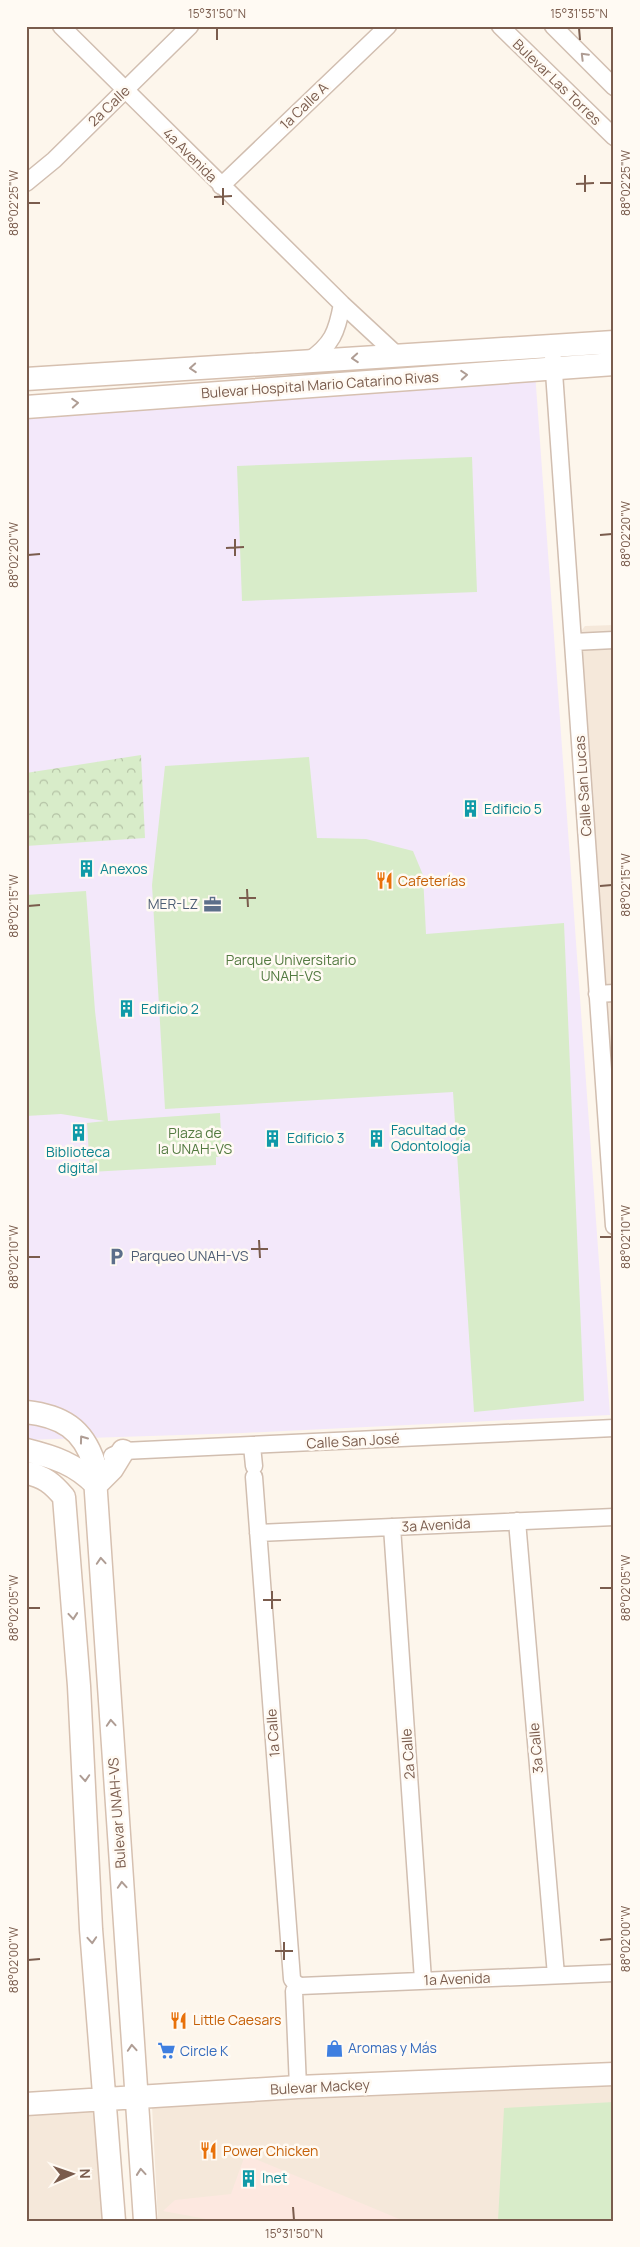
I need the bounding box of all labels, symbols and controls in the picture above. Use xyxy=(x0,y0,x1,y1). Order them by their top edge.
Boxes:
text: 15°31'50"N xyxy=(188,5,246,22)
text: 15°31'55"N xyxy=(550,5,608,22)
street label: Bulevar Las Torres xyxy=(509,34,606,129)
one-way arrow xyxy=(580,53,589,62)
street label: 1a Calle A xyxy=(275,78,332,133)
street label: 2a Calle xyxy=(84,81,134,130)
street label: 4a Avenida xyxy=(159,123,222,186)
text: 88°02'25"W xyxy=(617,149,634,216)
text: 88°02'25"W xyxy=(5,169,22,236)
one-way arrow xyxy=(351,352,359,363)
one-way arrow xyxy=(189,362,197,373)
street label: Bulevar Hospital Mario Catarino Rivas xyxy=(200,367,439,402)
one-way arrow xyxy=(460,369,468,380)
one-way arrow xyxy=(71,398,79,409)
text: 88°02'20"W xyxy=(617,500,634,567)
text: 88°02'20"W xyxy=(5,521,22,588)
street label: Calle San Lucas xyxy=(569,735,596,837)
building icon: Edificio 5 xyxy=(460,799,480,819)
place label: Edificio 5 xyxy=(484,799,542,818)
text: 88°02'15"W xyxy=(617,852,634,917)
building icon: Anexos xyxy=(76,859,96,879)
place label: Anexos xyxy=(100,859,148,878)
restaurant icon: Cafeterías xyxy=(374,871,394,891)
place label: Cafeterías xyxy=(398,871,466,890)
text: 88°02'15"W xyxy=(5,873,22,938)
place label: MER-LZ xyxy=(148,894,198,913)
office icon: MER-LZ xyxy=(202,894,222,914)
park label: Parque Universitario UNAH-VS xyxy=(226,950,356,985)
building icon: Edificio 2 xyxy=(117,999,137,1019)
place label: Edificio 2 xyxy=(141,999,199,1018)
place label: Facultad de Odontología xyxy=(391,1120,471,1155)
building icon: Biblioteca digital xyxy=(68,1122,88,1142)
park label: Plaza de la UNAH-VS xyxy=(158,1123,233,1158)
building icon: Edificio 3 xyxy=(263,1128,283,1148)
place label: Edificio 3 xyxy=(287,1128,345,1147)
building icon: Facultad de Odontología xyxy=(367,1128,387,1148)
place label: Biblioteca digital xyxy=(46,1142,110,1177)
text: 88°02'10"W xyxy=(617,1204,634,1269)
text: 88°02'10"W xyxy=(5,1224,22,1289)
parking icon: Parqueo UNAH-VS xyxy=(107,1246,127,1266)
place label: Parqueo UNAH-VS xyxy=(131,1246,249,1265)
street label: Calle San José xyxy=(306,1429,400,1452)
one-way arrow xyxy=(80,1435,89,1445)
street label: 3a Avenida xyxy=(401,1513,471,1536)
text: 88°02'05"W xyxy=(617,1554,634,1621)
one-way arrow xyxy=(95,1557,106,1565)
text: 88°02'05"W xyxy=(5,1574,22,1641)
one-way arrow xyxy=(67,1612,78,1620)
street label: 1a Calle xyxy=(261,1708,284,1758)
one-way arrow xyxy=(106,1719,117,1727)
street label: 3a Calle xyxy=(524,1722,547,1774)
street label: 2a Calle xyxy=(396,1728,419,1780)
street label: Bulevar UNAH-VS xyxy=(103,1757,130,1869)
one-way arrow xyxy=(79,1774,90,1782)
one-way arrow xyxy=(116,1881,127,1889)
text: 88°02'00"W xyxy=(617,1905,634,1972)
text: 88°02'00"W xyxy=(5,1926,22,1993)
one-way arrow xyxy=(87,1936,98,1944)
street label: 1a Avenida xyxy=(423,1968,491,1989)
restaurant icon: Little Caesars xyxy=(169,2010,189,2030)
place label: Little Caesars xyxy=(193,2010,281,2029)
shop icon: Aromas y Más xyxy=(324,2038,344,2058)
place label: Aromas y Más xyxy=(348,2038,437,2057)
supermarket icon: Circle K xyxy=(156,2041,176,2061)
place label: Circle K xyxy=(180,2041,229,2060)
one-way arrow xyxy=(127,2043,138,2051)
street label: Bulevar Mackey xyxy=(270,2074,371,2099)
restaurant icon: Power Chicken xyxy=(199,2141,219,2161)
place label: Power Chicken xyxy=(223,2141,318,2160)
north arrow xyxy=(48,2150,98,2200)
text: N xyxy=(76,2168,95,2179)
one-way arrow xyxy=(136,2168,147,2176)
building icon: Inet xyxy=(238,2168,258,2188)
place label: Inet xyxy=(262,2168,288,2187)
text: 15°31'50"N xyxy=(265,2225,323,2242)

